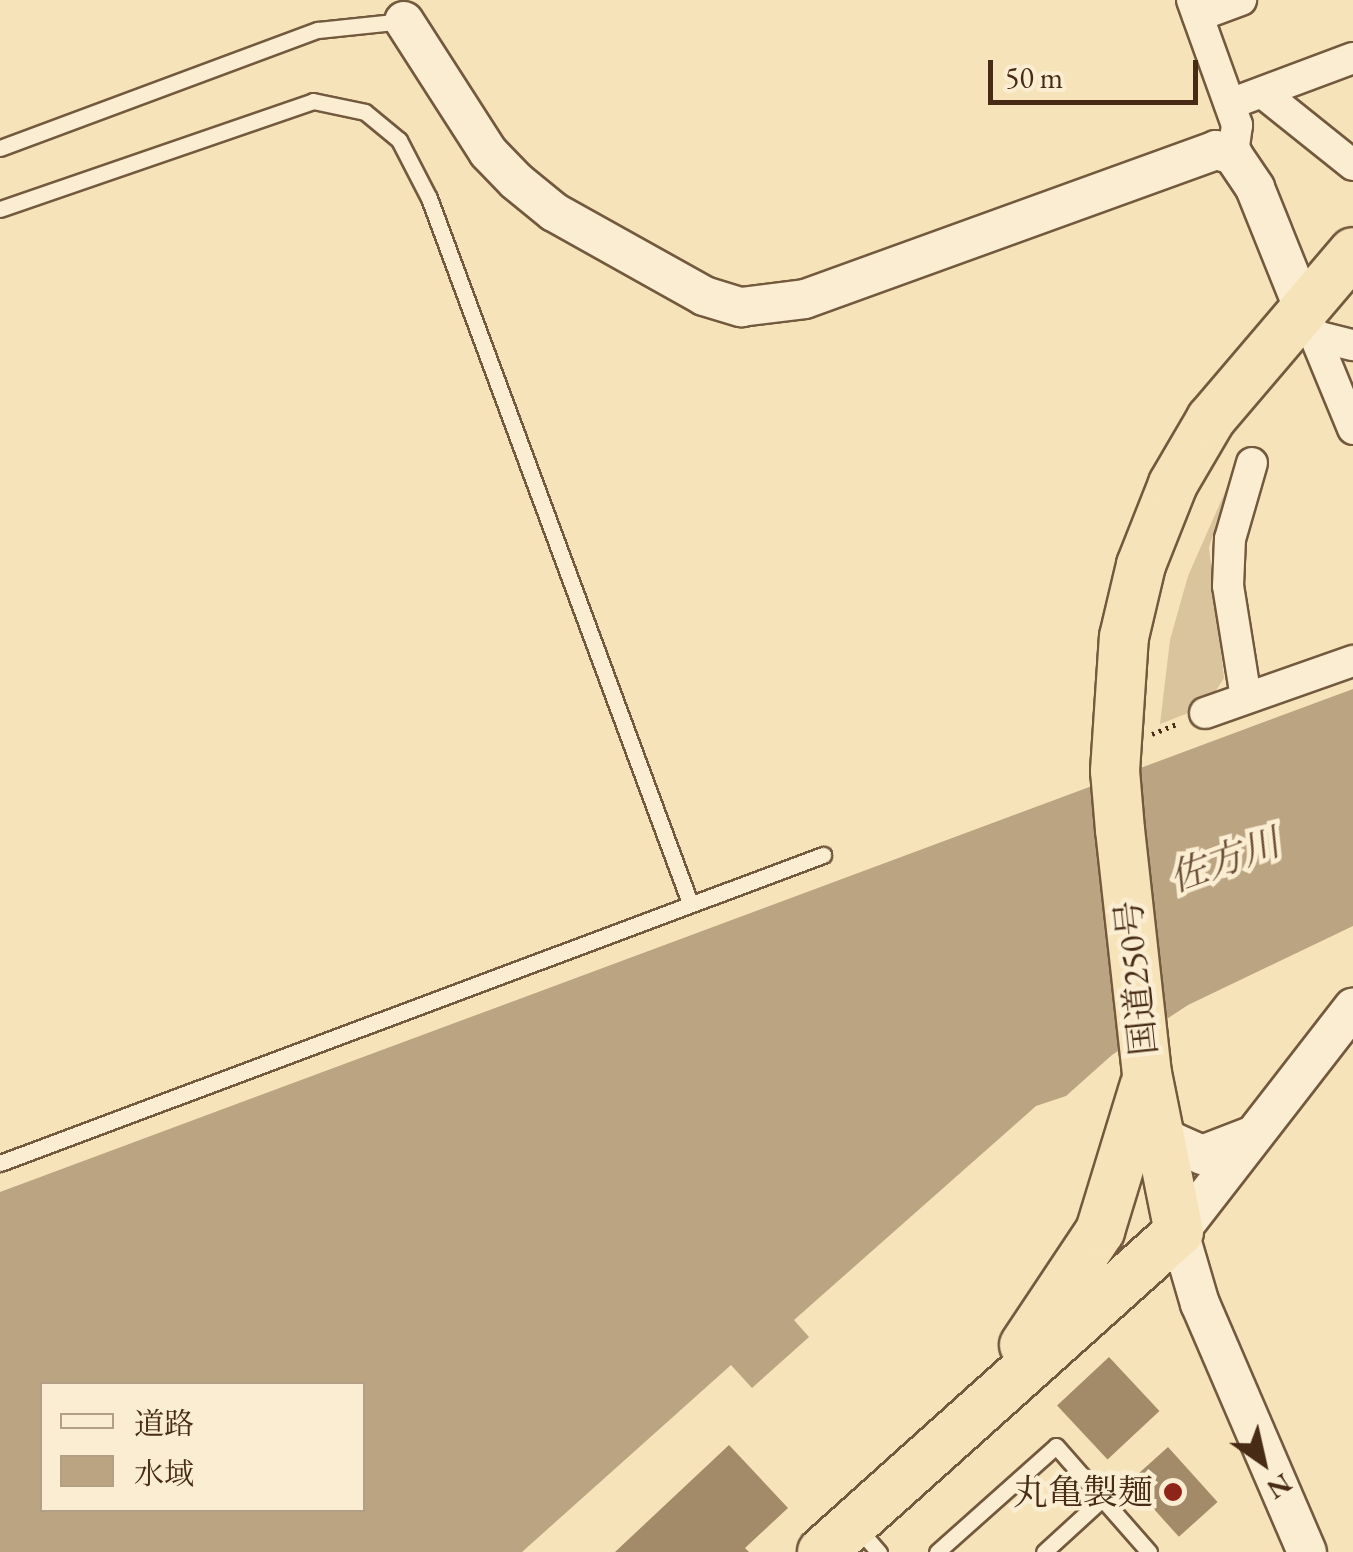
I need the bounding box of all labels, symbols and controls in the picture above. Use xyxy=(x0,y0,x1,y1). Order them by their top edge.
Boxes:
scale bar xyxy=(993,40,1203,102)
text: 50 m xyxy=(1005,58,1063,97)
water label: 佐方川 xyxy=(1163,819,1285,901)
street label: 国道250号 xyxy=(1107,899,1165,1057)
legend xyxy=(40,1382,365,1512)
text: 道路 xyxy=(134,1404,194,1443)
north arrow xyxy=(1213,1412,1313,1512)
text: 水域 xyxy=(134,1454,194,1493)
text: N xyxy=(1260,1466,1299,1508)
place label: 丸亀製麺 xyxy=(1013,1471,1153,1513)
marker: 丸亀製麺 xyxy=(1162,1481,1184,1503)

